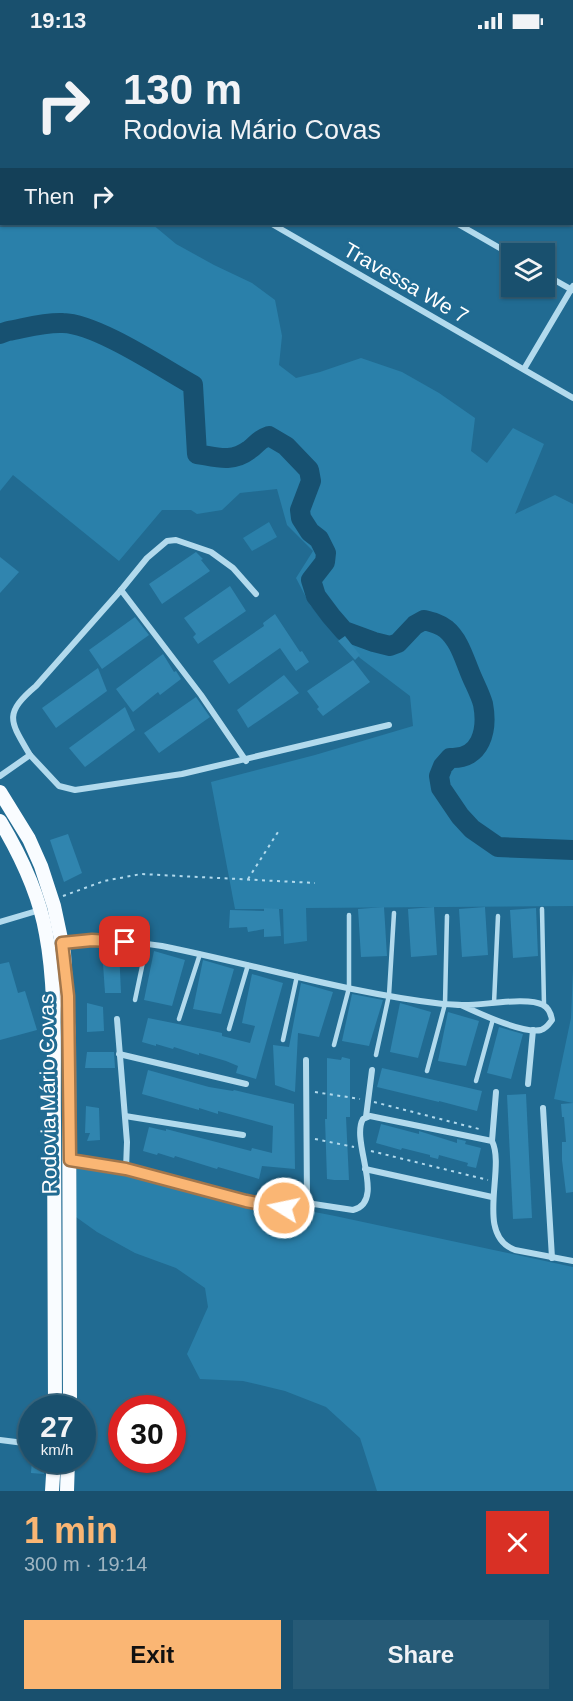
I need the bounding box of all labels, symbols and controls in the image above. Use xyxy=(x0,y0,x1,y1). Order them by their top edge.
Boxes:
text: 19:13 xyxy=(30,8,86,33)
icon: right xyxy=(24,66,102,144)
text: 130 m xyxy=(123,66,242,113)
text: Rodovia Mário Covas xyxy=(123,115,381,145)
icon: right xyxy=(86,180,119,213)
text: Then xyxy=(24,184,74,209)
street label: Travessa We 7 xyxy=(340,238,473,328)
map controls xyxy=(501,243,555,297)
button: layers xyxy=(501,243,555,297)
pin xyxy=(99,916,150,967)
icon: arrive xyxy=(108,925,141,958)
street label: Rodovia Mário Covas xyxy=(34,993,61,1195)
position arrow xyxy=(252,1176,316,1240)
speed limit sign: 30 xyxy=(108,1395,186,1473)
text: 27 xyxy=(40,1410,74,1443)
text: km/h xyxy=(41,1441,73,1458)
text: 1 min xyxy=(24,1510,118,1551)
button: close xyxy=(486,1511,549,1574)
text: 300 m · 19:14 xyxy=(24,1553,147,1575)
button: Exit xyxy=(24,1620,281,1689)
button: Share xyxy=(293,1620,549,1689)

